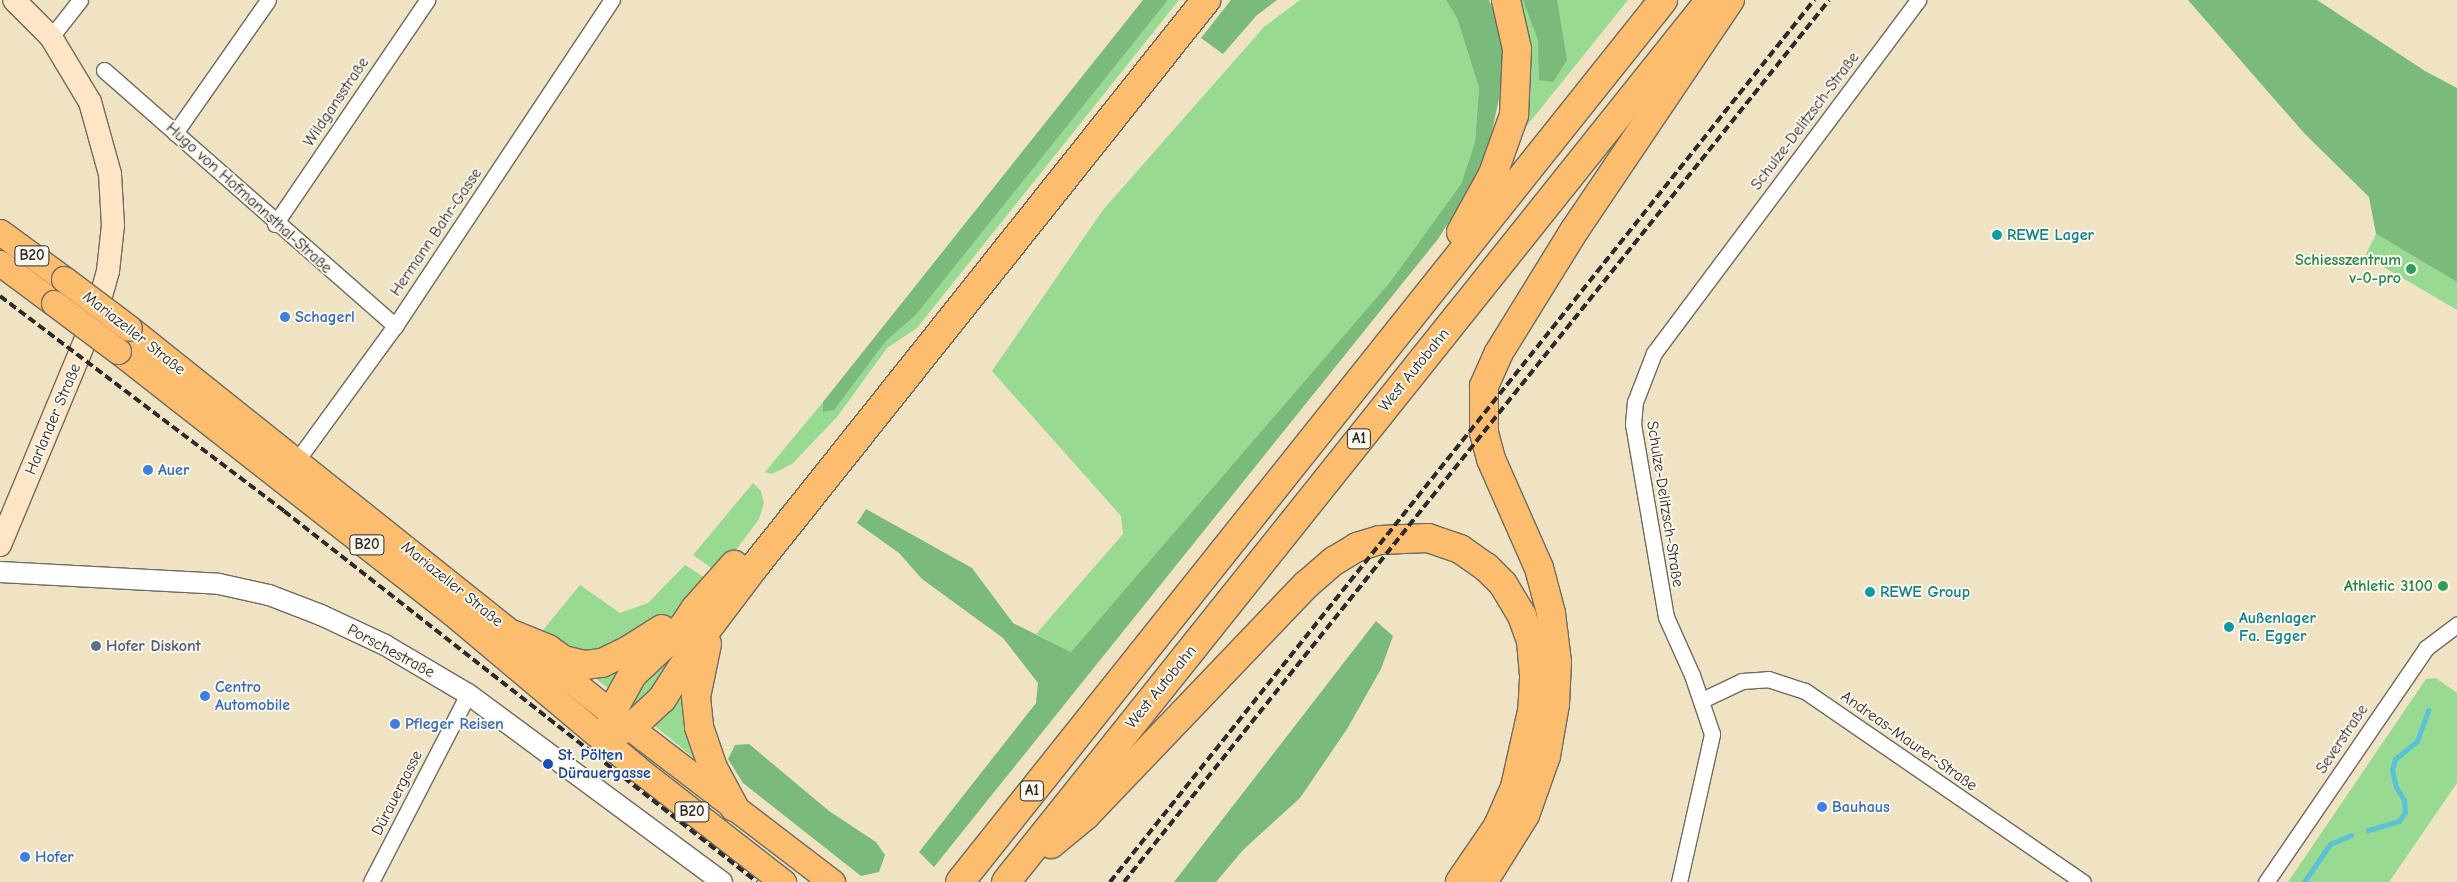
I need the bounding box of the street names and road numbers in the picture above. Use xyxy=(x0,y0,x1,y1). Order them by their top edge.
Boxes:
street label: Schulze-Delitzsch-Straße xyxy=(1747,48,1863,194)
street label: Wildgansstraße xyxy=(299,54,373,150)
street label: Hugo von Hofmannsthal-Straße xyxy=(162,118,336,278)
street label: Hermann Bahr-Gasse xyxy=(386,164,486,300)
road number: B20 xyxy=(13,244,51,268)
street label: Mariazeller Straße xyxy=(79,287,189,379)
street label: West Autobahn xyxy=(1375,324,1453,416)
street label: Harlander Straße xyxy=(21,360,85,478)
street label: Schulze-Delitzsch-Straße xyxy=(1642,420,1688,588)
road number: A1 xyxy=(1346,426,1372,452)
road number: B20 xyxy=(348,532,386,558)
street label: Mariazeller Straße xyxy=(397,537,507,631)
street label: Porschestraße xyxy=(344,620,438,682)
street label: West Autobahn xyxy=(1122,641,1200,733)
street label: Andreas-Maurer-Straße xyxy=(1837,687,1981,795)
street label: Severstraße xyxy=(2312,701,2372,777)
street label: Dürauergasse xyxy=(367,747,427,839)
road number: A1 xyxy=(1020,778,1044,804)
road number: B20 xyxy=(673,800,711,824)

